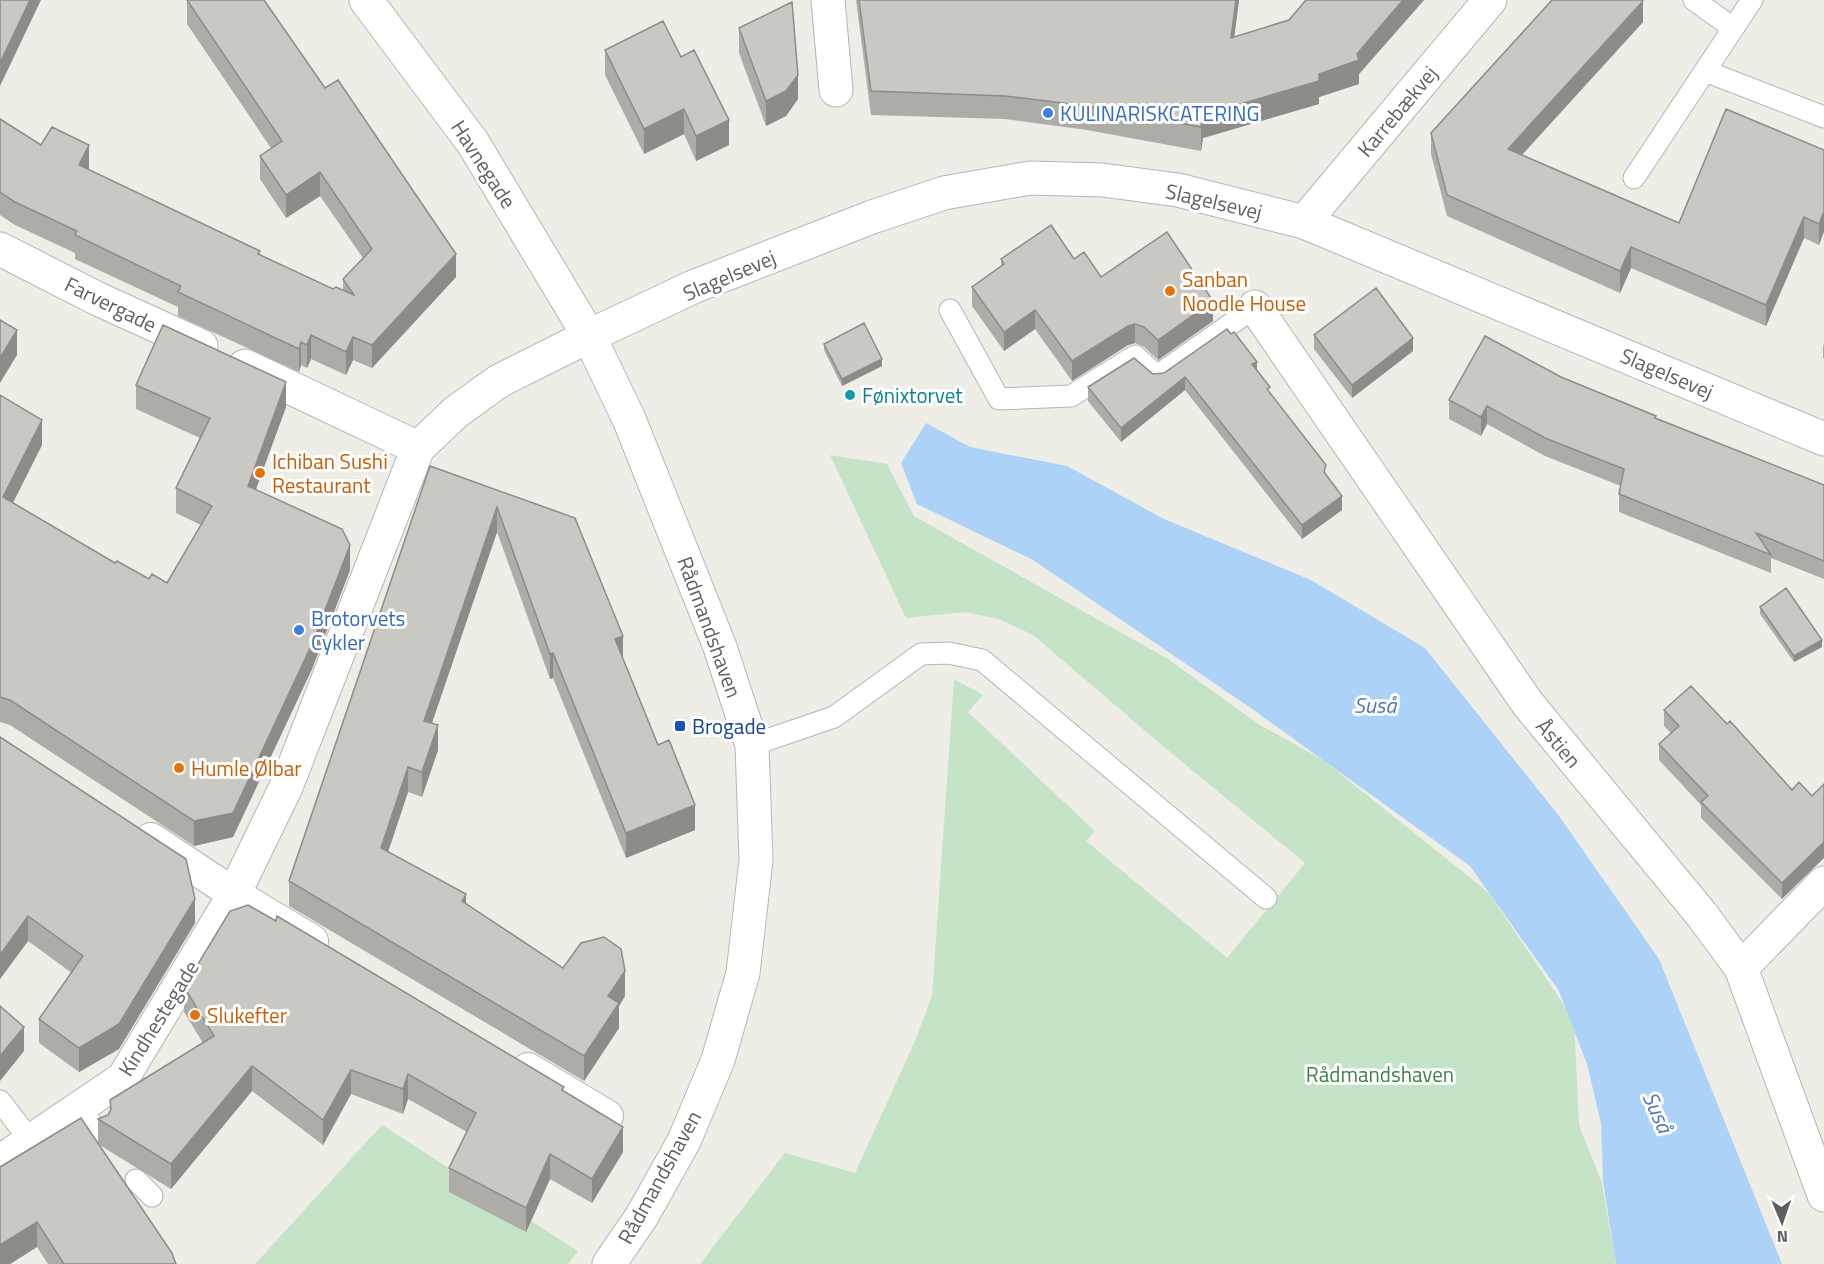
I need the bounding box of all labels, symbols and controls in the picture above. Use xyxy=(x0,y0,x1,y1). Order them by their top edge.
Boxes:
street label: Karrebækvej xyxy=(1349,58,1445,164)
place label: KULINARISKCATERING xyxy=(1060,97,1259,129)
marker: KULINARISKCATERING xyxy=(1041,106,1055,120)
street label: Havnegade xyxy=(443,114,525,214)
street label: Slagelsevej xyxy=(1162,174,1266,228)
street label: Slagelsevej xyxy=(677,241,781,309)
place label: Sanban Noodle House xyxy=(1182,263,1306,319)
street label: Farvergade xyxy=(60,268,162,340)
marker: Sanban Noodle House xyxy=(1163,284,1177,298)
street label: Slagelsevej xyxy=(1615,339,1719,407)
place label: Fønixtorvet xyxy=(862,379,963,411)
marker: Fønixtorvet xyxy=(843,388,857,402)
place label: Ichiban Sushi Restaurant xyxy=(272,445,388,501)
marker: Ichiban Sushi Restaurant xyxy=(253,466,267,480)
street label: Rådmandshaven xyxy=(670,552,750,702)
place label: Brotorvets Cykler xyxy=(311,602,405,658)
marker: Brotorvets Cykler xyxy=(292,623,306,637)
water label: Suså xyxy=(1354,688,1398,722)
place label: Brogade xyxy=(692,710,766,742)
street label: Åstien xyxy=(1529,711,1589,775)
marker: Brogade xyxy=(673,719,687,733)
place label: Humle Ølbar xyxy=(191,752,302,784)
marker: Humle Ølbar xyxy=(172,761,186,775)
street label: Kindhestegade xyxy=(110,954,206,1082)
place label: Slukefter xyxy=(207,999,287,1031)
marker: Slukefter xyxy=(188,1008,202,1022)
park label: Rådmandshaven xyxy=(1306,1058,1454,1090)
water label: Suså xyxy=(1634,1086,1683,1140)
street label: Rådmandshaven xyxy=(609,1104,709,1250)
north arrow xyxy=(1752,1192,1812,1252)
text: N xyxy=(1777,1225,1788,1249)

